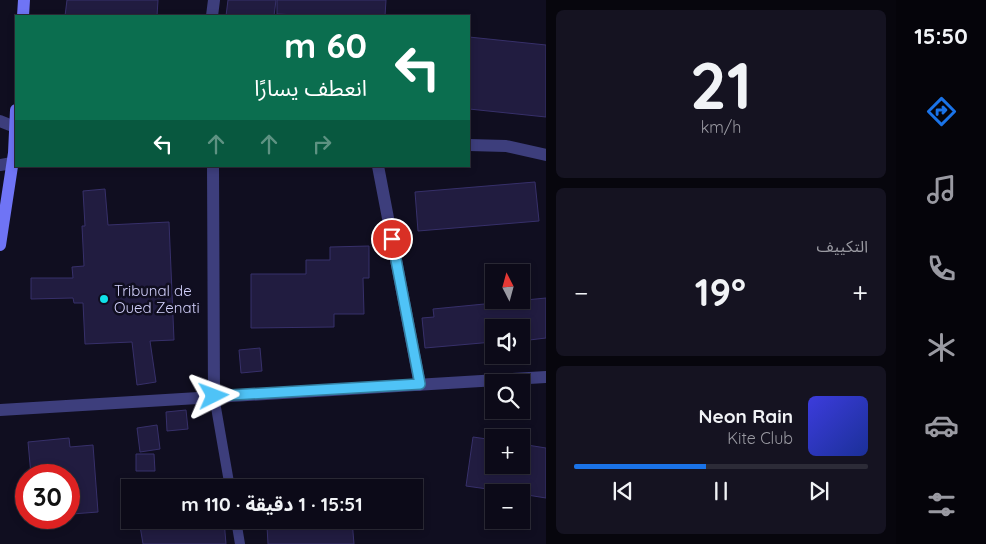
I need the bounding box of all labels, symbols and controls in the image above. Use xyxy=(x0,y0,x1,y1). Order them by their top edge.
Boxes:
text: 15:50 xyxy=(914,22,968,50)
text: 60 m xyxy=(284,23,367,67)
icon: left xyxy=(385,35,450,100)
text: 21 xyxy=(690,44,752,125)
text: انعطف يسارًا xyxy=(254,74,367,102)
icon: directions xyxy=(924,94,959,129)
text: km/h xyxy=(701,117,741,137)
icon: left xyxy=(149,130,177,158)
icon: ahead xyxy=(202,130,230,158)
icon: ahead xyxy=(255,130,283,158)
icon: right xyxy=(308,130,336,158)
icon: music xyxy=(924,172,959,207)
pin xyxy=(371,218,413,260)
icon: arrive xyxy=(378,225,406,253)
text: التكييف xyxy=(816,236,868,256)
icon: phone xyxy=(924,251,959,286)
north arrow xyxy=(485,264,530,309)
map controls xyxy=(485,264,530,529)
text: 19° xyxy=(695,268,746,316)
text: − xyxy=(574,275,589,310)
text: + xyxy=(852,275,868,310)
place label: Tribunal de Oued Zenati xyxy=(114,281,200,317)
marker: Tribunal de Oued Zenati xyxy=(98,293,110,305)
button: sound xyxy=(485,319,530,364)
icon: climate xyxy=(924,330,959,365)
position arrow xyxy=(187,369,239,421)
button: search xyxy=(485,374,530,419)
text: Neon Rain xyxy=(698,404,793,428)
icon: car xyxy=(924,408,959,443)
text: Kite Club xyxy=(727,428,793,448)
button: + xyxy=(485,429,530,474)
speed limit sign: 30 xyxy=(15,464,80,529)
icon: previous xyxy=(609,477,637,505)
icon: pause xyxy=(707,477,735,505)
icon: next xyxy=(805,477,833,505)
button: − xyxy=(485,484,530,529)
icon: filters xyxy=(924,487,959,522)
text: 15:51 · 1 دقيقة · 110 m xyxy=(181,492,363,516)

